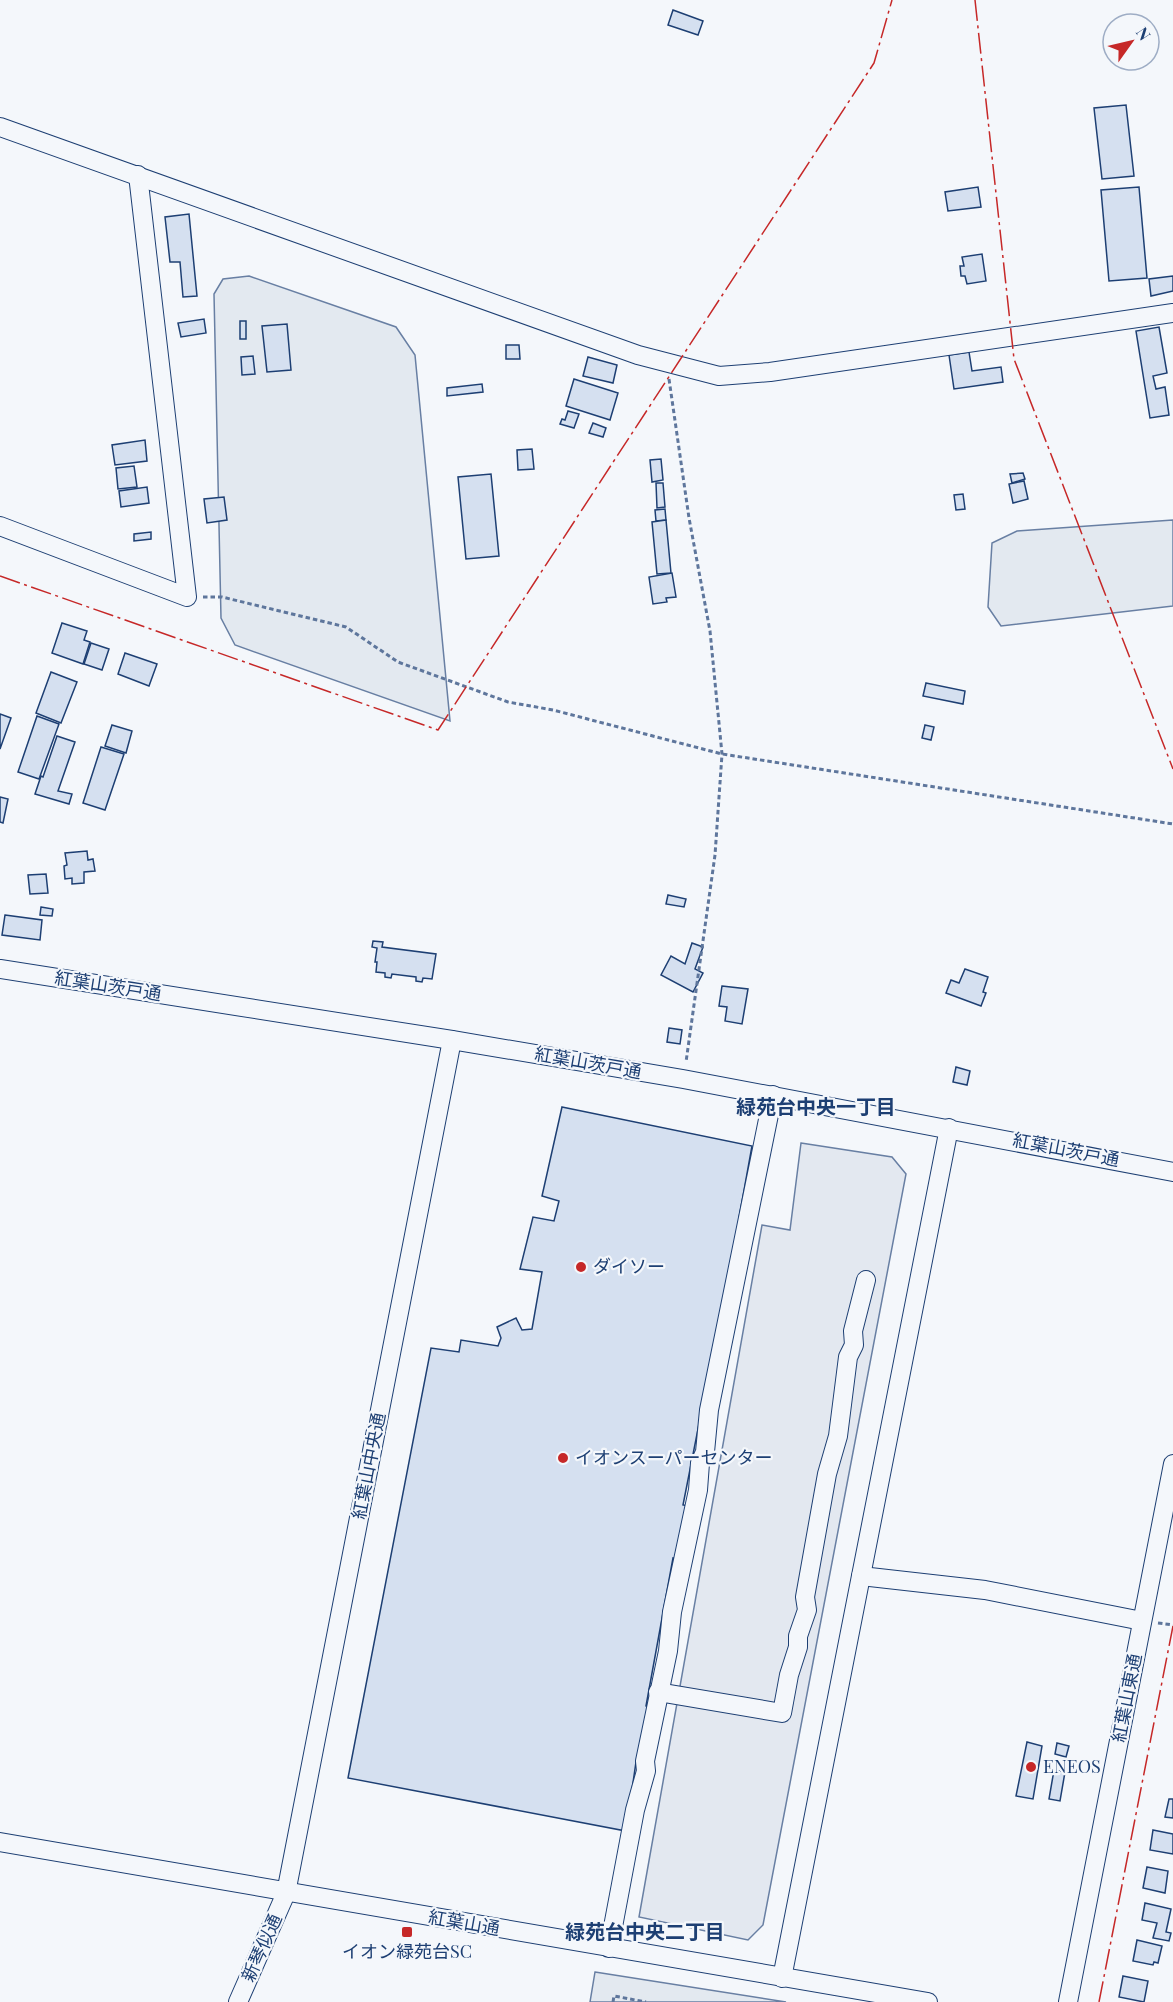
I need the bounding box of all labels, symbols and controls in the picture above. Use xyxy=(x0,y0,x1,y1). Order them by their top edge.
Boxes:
north arrow xyxy=(1101,12,1161,72)
text: N xyxy=(1132,23,1156,44)
street label: 紅葉山茨戸通 xyxy=(53,965,163,1005)
street label: 紅葉山茨戸通 xyxy=(533,1041,643,1083)
district label: 緑苑台中央一丁目 xyxy=(736,1092,896,1119)
street label: 紅葉山茨戸通 xyxy=(1011,1127,1121,1171)
place label: ダイソー xyxy=(593,1254,665,1278)
marker: ダイソー xyxy=(574,1260,588,1274)
street label: 紅葉山中央通 xyxy=(346,1411,390,1521)
place label: イオンスーパーセンター xyxy=(575,1445,772,1469)
marker: イオンスーパーセンター xyxy=(556,1451,570,1465)
street label: 紅葉山東通 xyxy=(1106,1651,1146,1744)
place label: ENEOS xyxy=(1043,1754,1101,1778)
marker: ENEOS xyxy=(1024,1760,1038,1774)
street label: 紅葉山通 xyxy=(427,1904,502,1940)
street label: 新琴似通 xyxy=(235,1910,287,1985)
district label: 緑苑台中央二丁目 xyxy=(565,1917,725,1944)
marker: イオン緑苑台SC xyxy=(400,1925,414,1939)
place label: イオン緑苑台SC xyxy=(342,1939,472,1963)

